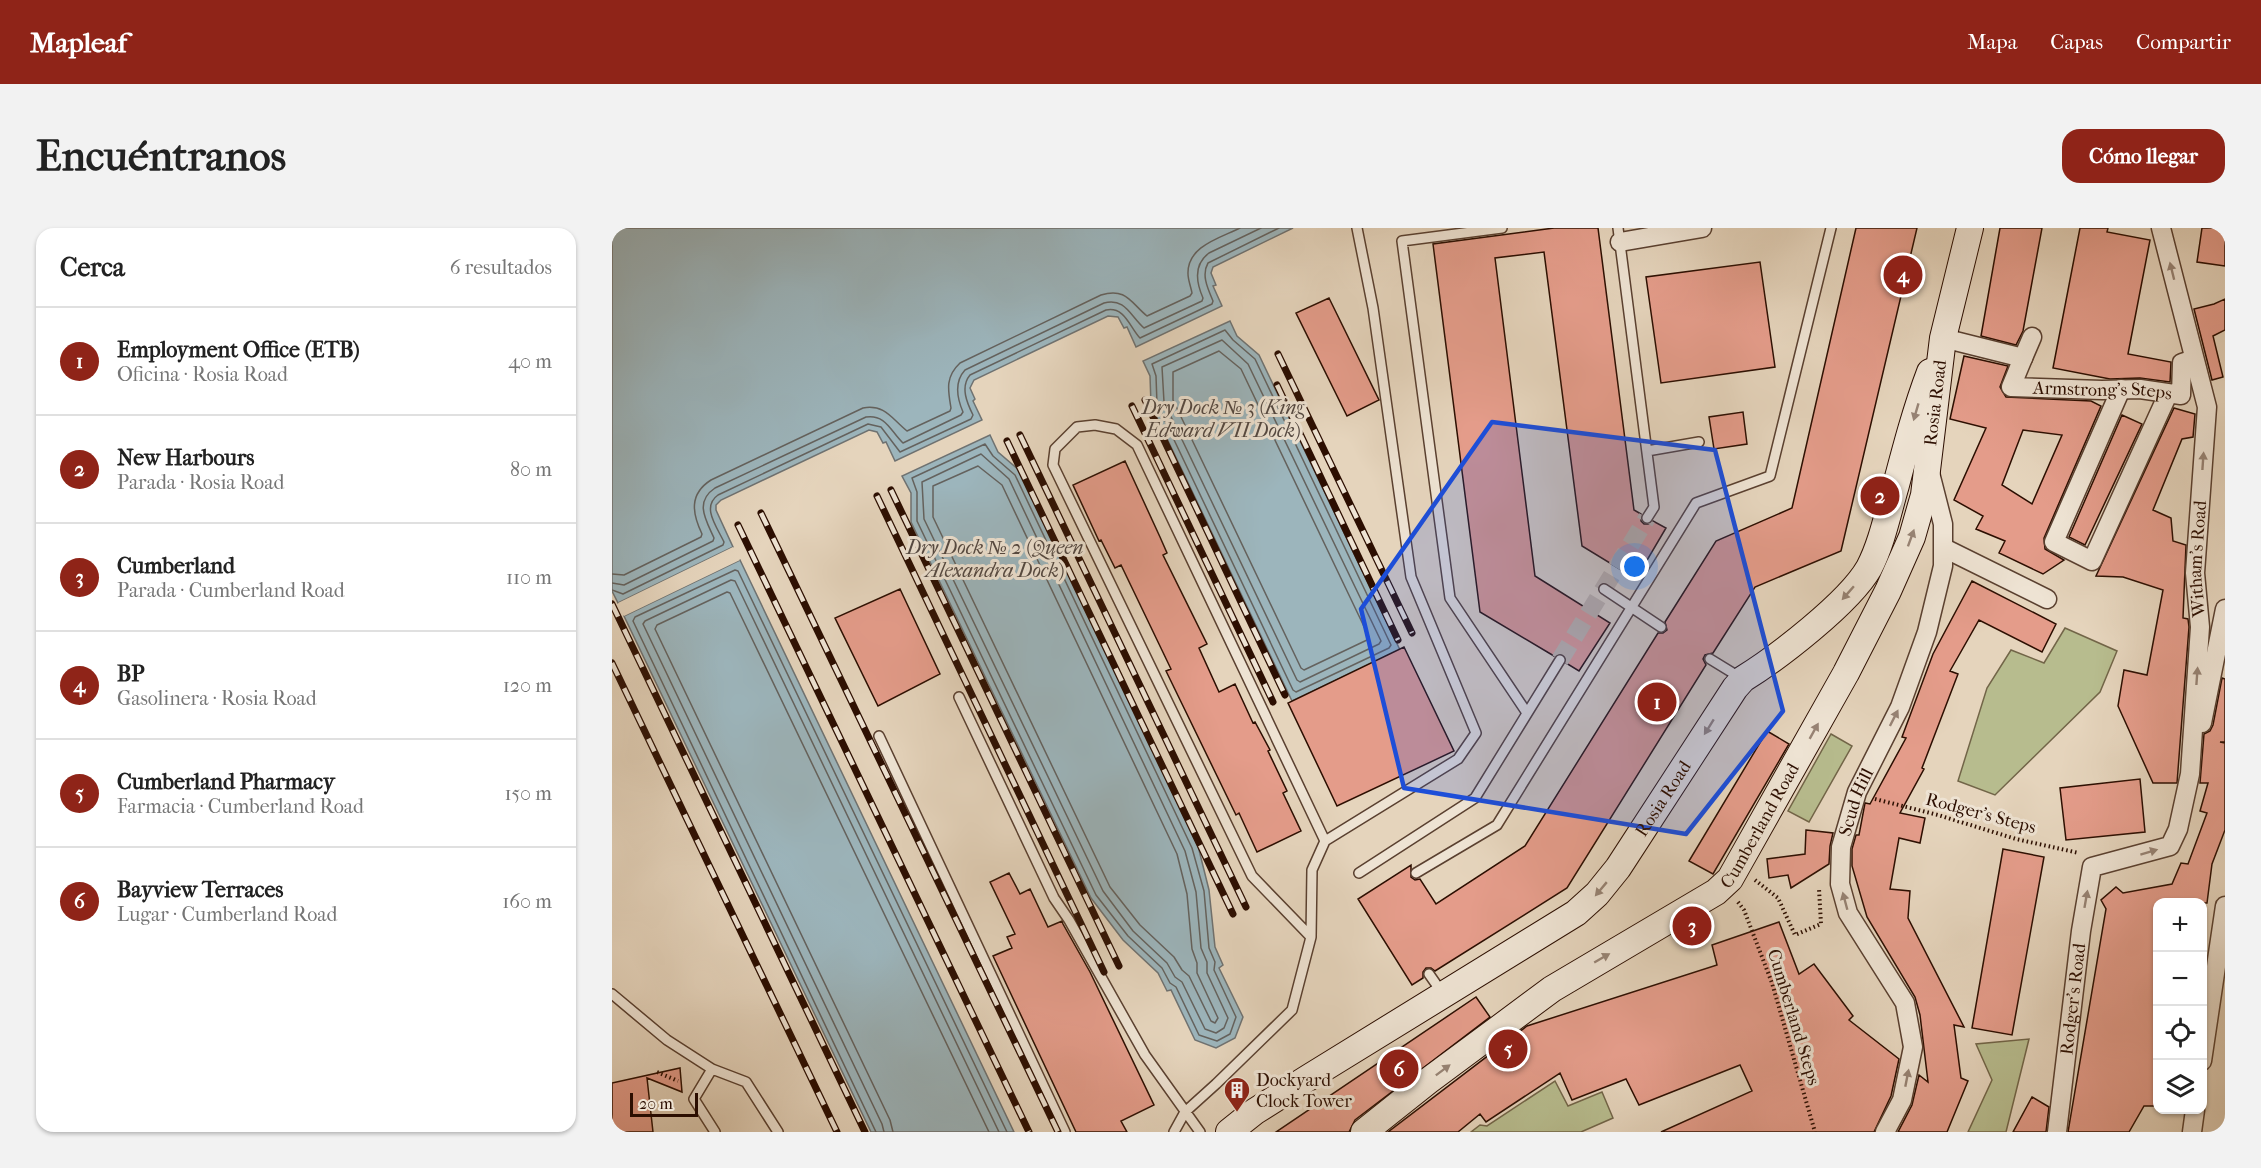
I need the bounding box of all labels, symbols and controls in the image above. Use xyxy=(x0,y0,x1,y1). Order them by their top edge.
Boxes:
text: Mapleaf xyxy=(30,26,127,59)
text: Mapa xyxy=(1967,30,2017,54)
text: Capas xyxy=(2050,30,2103,54)
text: Compartir xyxy=(2136,30,2231,54)
button: Cómo llegar xyxy=(2062,129,2225,183)
text: Encuéntranos xyxy=(36,132,286,181)
text: Cerca xyxy=(60,252,125,283)
pin: 4 xyxy=(1884,252,1922,298)
text: 6 resultados xyxy=(450,256,552,279)
one-way arrow xyxy=(2166,261,2176,280)
text: Employment Office (ETB) xyxy=(117,337,360,363)
text: 1 xyxy=(76,350,83,373)
text: 40 m xyxy=(508,350,552,373)
street label: Rosia Road xyxy=(1920,359,1951,447)
text: Oficina · Rosia Road xyxy=(117,363,288,386)
street label: Armstrong's Steps xyxy=(2032,378,2174,405)
water label: Dry Dock № 3 (King Edward VII Dock) xyxy=(1140,396,1305,442)
one-way arrow xyxy=(1911,403,1920,421)
text: New Harbours xyxy=(117,445,254,471)
one-way arrow xyxy=(2198,452,2208,471)
text: 2 xyxy=(74,458,85,481)
text: 80 m xyxy=(510,458,552,481)
text: Parada · Rosia Road xyxy=(117,471,284,494)
pin: 2 xyxy=(1860,474,1900,518)
street label: Witham's Road xyxy=(2185,500,2211,619)
one-way arrow xyxy=(1907,529,1916,547)
water label: Dry Dock № 2 (Queen Alexandra Dock) xyxy=(904,536,1084,582)
your location xyxy=(1620,552,1649,581)
text: Cumberland xyxy=(117,553,235,579)
text: 3 xyxy=(75,566,84,589)
text: 110 m xyxy=(506,566,552,589)
text: Parada · Cumberland Road xyxy=(117,579,345,602)
one-way arrow xyxy=(1842,585,1855,600)
text: BP xyxy=(117,661,144,687)
one-way arrow xyxy=(2192,667,2201,686)
text: 4 xyxy=(74,674,85,697)
text: 120 m xyxy=(503,674,552,697)
pin: 1 xyxy=(1638,680,1676,724)
text: Gasolinera · Rosia Road xyxy=(117,687,317,710)
one-way arrow xyxy=(1890,710,1899,727)
one-way arrow xyxy=(1704,719,1715,735)
one-way arrow xyxy=(1809,722,1819,739)
street label: Rosia Road xyxy=(1631,757,1696,841)
street label: Cumberland Road xyxy=(1716,759,1804,893)
street label: Scud Hill xyxy=(1835,765,1878,839)
text: Cumberland Pharmacy xyxy=(117,769,335,795)
text: 5 xyxy=(75,782,84,805)
text: 150 m xyxy=(504,782,552,805)
street label: Rodger's Steps xyxy=(1923,789,2039,838)
text: Farmacia · Cumberland Road xyxy=(117,795,364,818)
one-way arrow xyxy=(2140,847,2158,856)
text: Bayview Terraces xyxy=(117,877,284,903)
one-way arrow xyxy=(1595,881,1608,896)
one-way arrow xyxy=(2082,889,2091,908)
text: 6 xyxy=(74,890,85,913)
text: 160 m xyxy=(502,890,552,913)
one-way arrow xyxy=(1840,892,1849,910)
map controls xyxy=(2153,898,2207,1114)
button: + xyxy=(2153,898,2207,952)
text: Lugar · Cumberland Road xyxy=(117,903,337,926)
pin: 3 xyxy=(1672,904,1712,948)
street label: Rodger's Road xyxy=(2056,942,2090,1056)
street label: Cumberland Steps xyxy=(1763,946,1824,1088)
button: − xyxy=(2153,952,2207,1006)
one-way arrow xyxy=(1594,953,1611,963)
button: locate xyxy=(2153,1006,2207,1060)
pin: 5 xyxy=(1488,1026,1528,1072)
pin: 6 xyxy=(1380,1046,1418,1092)
button: layers xyxy=(2153,1060,2207,1114)
one-way arrow xyxy=(1435,1064,1450,1076)
one-way arrow xyxy=(1903,1069,1912,1088)
place label: Dockyard Clock Tower xyxy=(1256,1070,1352,1112)
building icon: Dockyard Clock Tower xyxy=(1222,1075,1252,1113)
scale bar xyxy=(630,1090,698,1118)
text: 20 m xyxy=(639,1094,673,1113)

